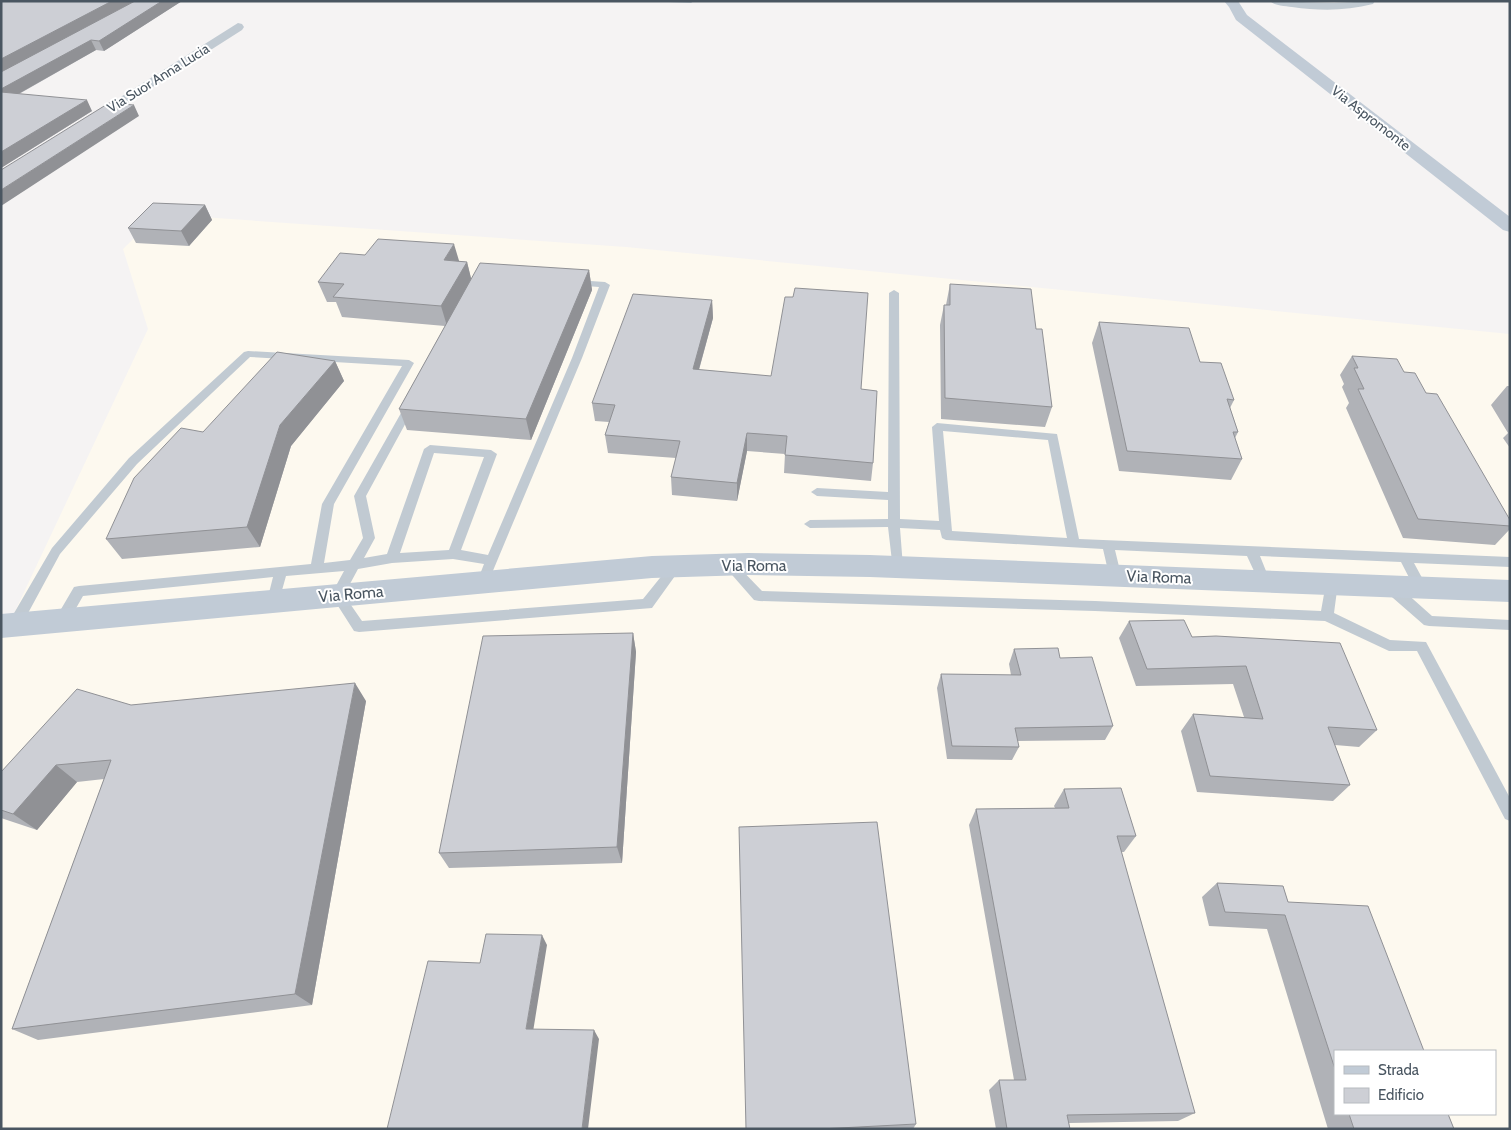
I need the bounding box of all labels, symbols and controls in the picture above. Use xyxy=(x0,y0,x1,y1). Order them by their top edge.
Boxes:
street label: Via Suor Anna Lucia xyxy=(104,39,213,117)
street label: Via Aspromonte xyxy=(1328,81,1414,155)
street label: Via Roma xyxy=(722,556,787,575)
street label: Via Roma xyxy=(1126,566,1192,588)
street label: Via Roma xyxy=(318,582,385,606)
legend xyxy=(1334,1050,1496,1115)
text: Strada xyxy=(1378,1061,1420,1079)
text: Edificio xyxy=(1378,1086,1424,1104)

